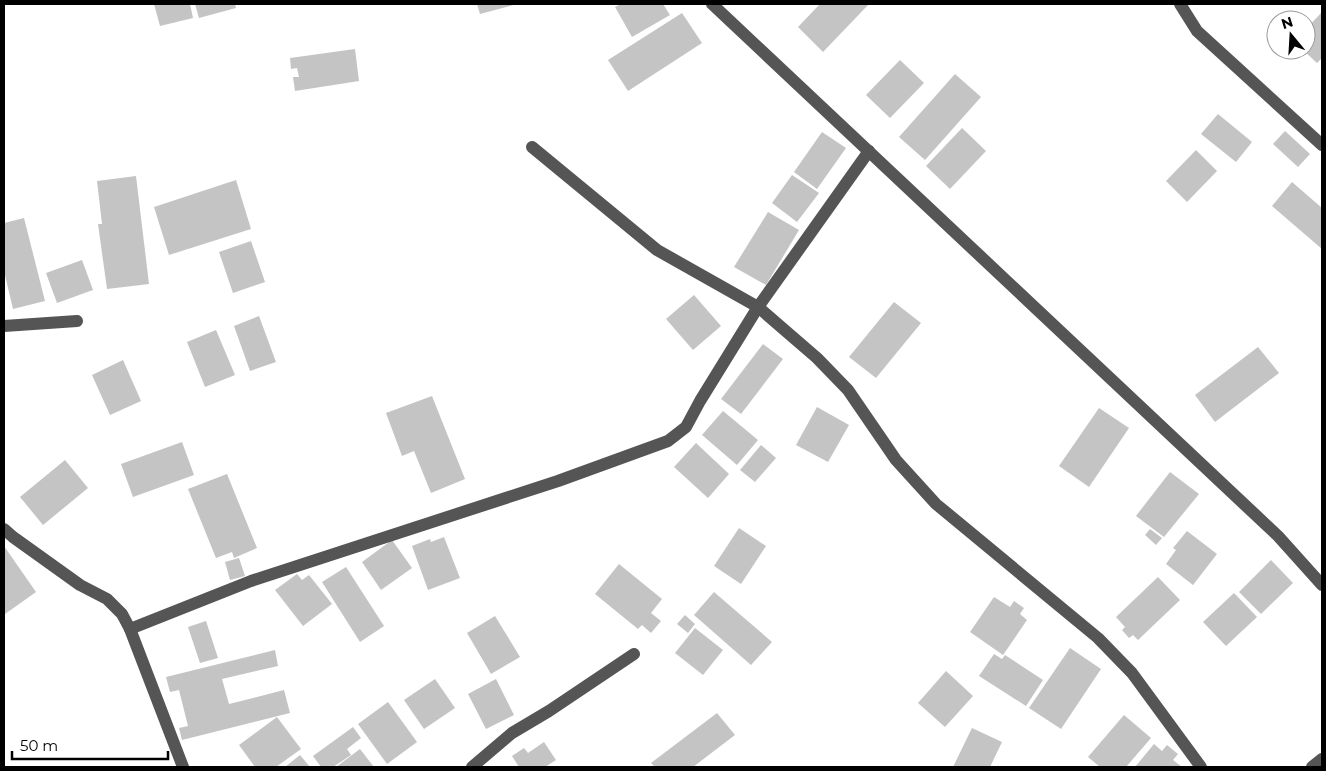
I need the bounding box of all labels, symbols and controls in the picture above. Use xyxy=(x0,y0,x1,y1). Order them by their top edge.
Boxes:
north arrow xyxy=(1266,10,1316,60)
text: N xyxy=(1279,12,1295,33)
scale bar xyxy=(12,728,169,760)
text: 50 m xyxy=(20,736,58,755)

